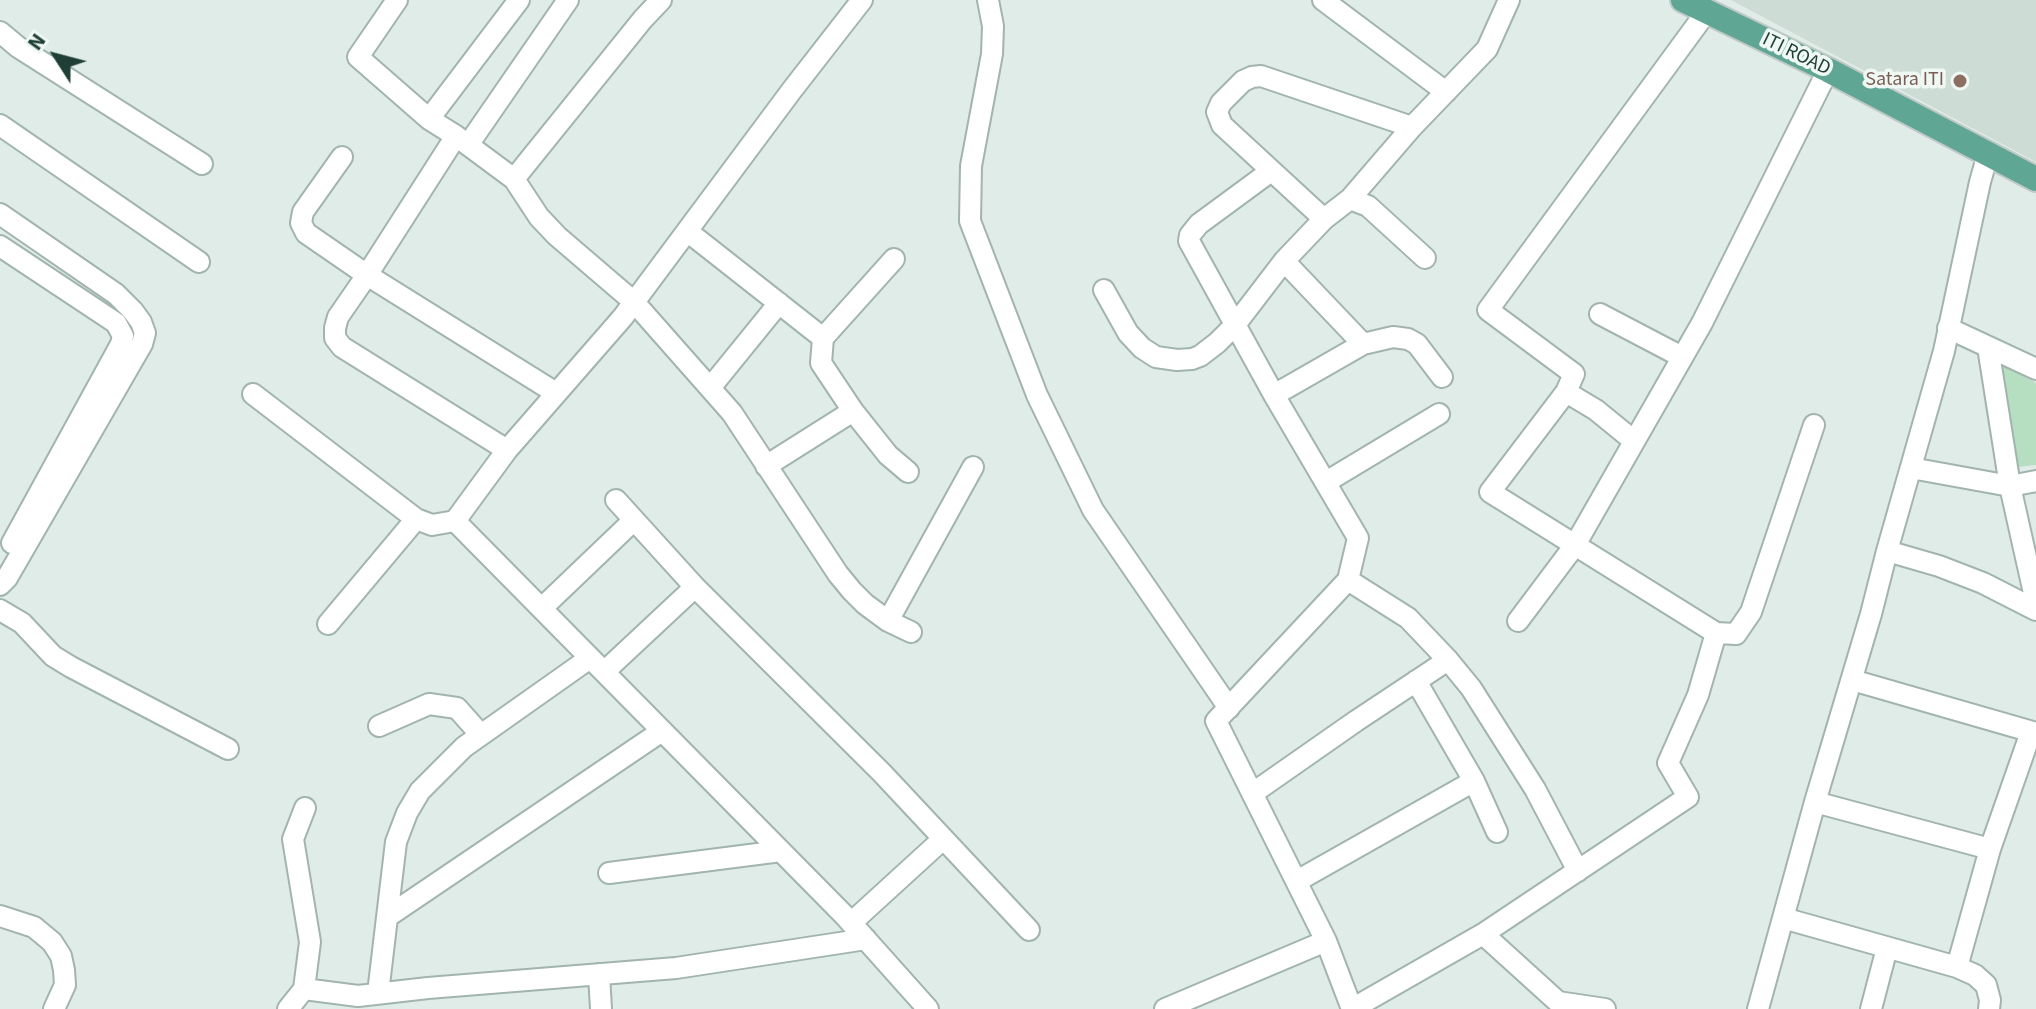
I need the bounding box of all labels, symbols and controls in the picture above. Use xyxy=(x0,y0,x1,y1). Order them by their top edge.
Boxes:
north arrow xyxy=(16,16,96,96)
text: N xyxy=(19,27,54,57)
street label: ITI ROAD xyxy=(1758,28,1834,82)
place label: Satara ITI xyxy=(1865,69,1944,93)
marker: Satara ITI xyxy=(1951,72,1969,90)

